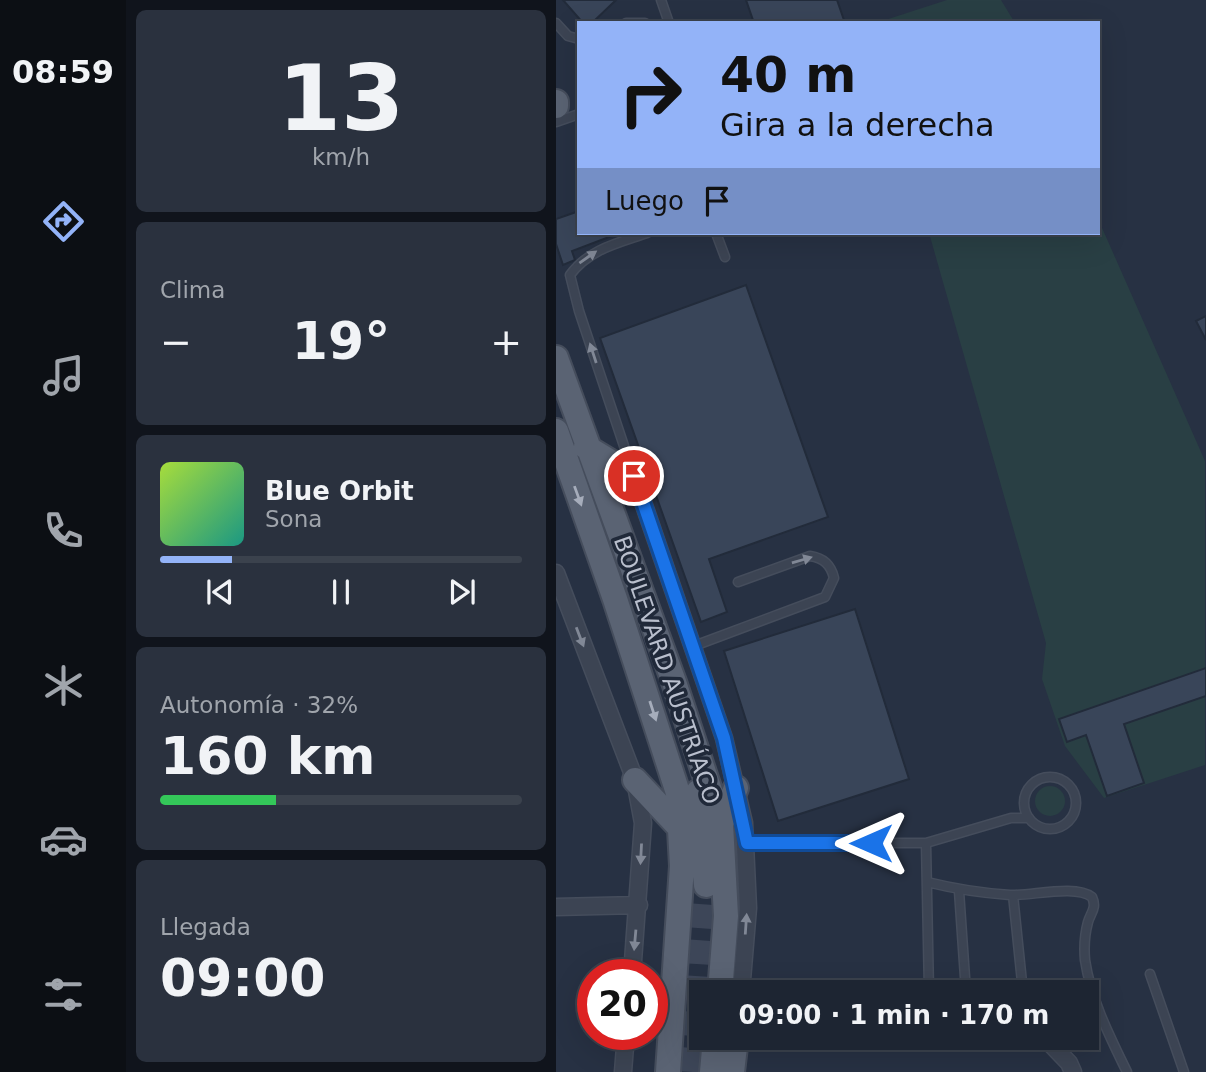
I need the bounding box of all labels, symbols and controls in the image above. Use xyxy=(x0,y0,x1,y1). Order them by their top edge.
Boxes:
text: 13 xyxy=(278,46,404,151)
text: 40 m xyxy=(720,47,856,104)
icon: right xyxy=(605,49,696,140)
text: 08:59 xyxy=(12,53,114,91)
text: Gira a la derecha xyxy=(720,106,995,144)
text: km/h xyxy=(312,144,370,170)
icon: arrive xyxy=(698,182,736,220)
text: Luego xyxy=(605,186,684,216)
icon: directions xyxy=(39,197,88,246)
one-way arrow xyxy=(579,250,597,264)
text: Clima xyxy=(160,277,225,303)
text: 19° xyxy=(292,311,390,371)
text: − xyxy=(160,320,192,364)
text: + xyxy=(490,320,522,364)
one-way arrow xyxy=(587,342,598,363)
icon: music xyxy=(39,351,88,400)
pin xyxy=(604,446,664,506)
icon: arrive xyxy=(615,457,653,495)
text: Blue Orbit xyxy=(265,476,414,506)
one-way arrow xyxy=(573,485,584,506)
icon: phone xyxy=(39,506,88,555)
text: Sona xyxy=(265,506,322,532)
street label: BOULEVARD AUSTRÍACO xyxy=(609,532,726,808)
one-way arrow xyxy=(792,554,813,564)
icon: previous xyxy=(201,573,239,611)
icon: pause xyxy=(322,573,360,611)
icon: next xyxy=(443,573,481,611)
one-way arrow xyxy=(575,627,586,648)
icon: climate xyxy=(39,661,88,710)
text: Autonomía · 32% xyxy=(160,692,358,718)
one-way arrow xyxy=(648,700,658,721)
text: 160 km xyxy=(160,726,375,786)
position arrow xyxy=(834,806,908,880)
icon: car xyxy=(39,815,88,864)
one-way arrow xyxy=(636,843,647,865)
one-way arrow xyxy=(741,913,752,935)
text: Llegada xyxy=(160,914,251,940)
one-way arrow xyxy=(629,929,640,951)
text: 09:00 xyxy=(160,948,326,1008)
speed limit sign: 20 xyxy=(577,959,668,1050)
icon: filters xyxy=(39,970,88,1019)
text: 09:00 · 1 min · 170 m xyxy=(739,1000,1049,1030)

